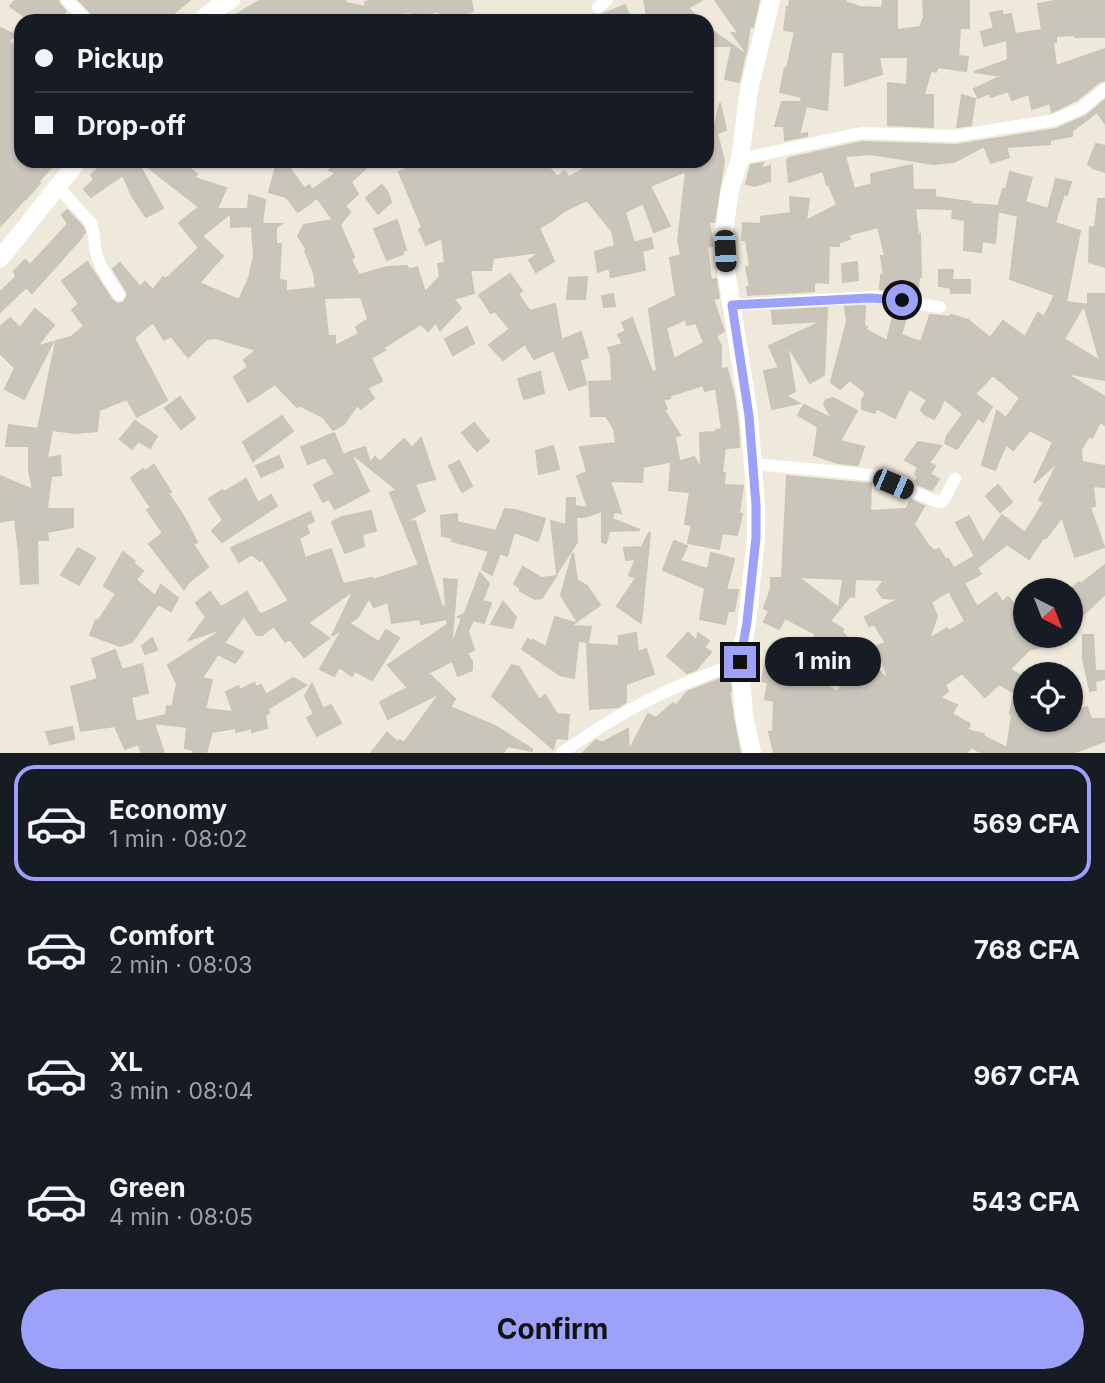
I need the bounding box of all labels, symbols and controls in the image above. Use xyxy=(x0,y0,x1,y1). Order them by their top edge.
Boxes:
text: Pickup xyxy=(77,43,164,74)
text: Drop-off xyxy=(77,110,186,141)
car xyxy=(714,229,737,273)
route start xyxy=(886,284,918,316)
car xyxy=(870,466,917,502)
north arrow xyxy=(1013,578,1083,648)
map controls xyxy=(1013,578,1083,732)
callout: 1 min xyxy=(764,638,880,686)
route end xyxy=(724,646,756,678)
text: 1 min xyxy=(795,647,851,675)
button: locate xyxy=(1013,662,1083,732)
icon: car xyxy=(25,792,88,855)
text: Economy xyxy=(109,794,227,825)
text: 569 CFA xyxy=(972,808,1080,839)
text: 1 min · 08:02 xyxy=(109,825,248,853)
icon: car xyxy=(25,918,88,981)
text: Comfort xyxy=(109,920,214,951)
text: 768 CFA xyxy=(974,934,1080,965)
text: 2 min · 08:03 xyxy=(109,951,252,979)
icon: car xyxy=(25,1044,88,1107)
text: XL xyxy=(109,1046,143,1077)
text: 967 CFA xyxy=(973,1060,1080,1091)
text: 3 min · 08:04 xyxy=(109,1077,253,1105)
icon: car xyxy=(25,1170,88,1233)
text: Green xyxy=(109,1172,186,1203)
text: 543 CFA xyxy=(971,1186,1080,1217)
text: 4 min · 08:05 xyxy=(109,1203,253,1231)
button: Confirm xyxy=(21,1289,1084,1369)

